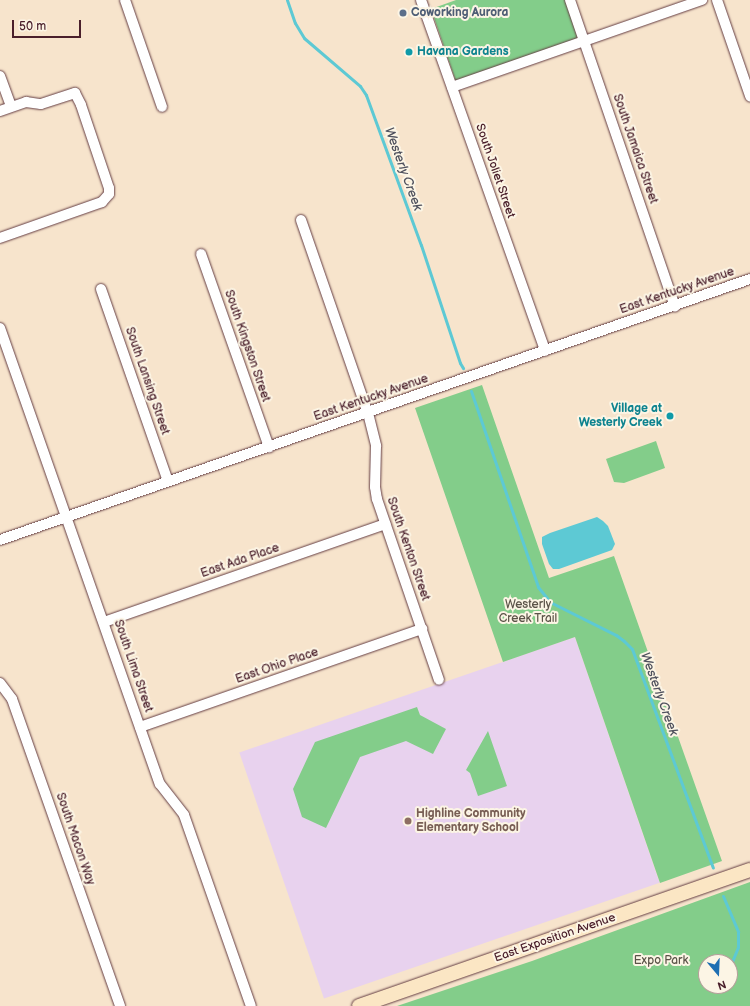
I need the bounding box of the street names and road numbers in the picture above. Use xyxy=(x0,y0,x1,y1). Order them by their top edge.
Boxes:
street label: South Jamaica Street xyxy=(609,92,661,206)
street label: South Joliet Street xyxy=(472,122,518,220)
street label: East Kentucky Avenue xyxy=(618,265,736,317)
street label: South Kingston Street xyxy=(221,288,273,404)
street label: South Lansing Street xyxy=(122,325,172,437)
street label: East Kentucky Avenue xyxy=(312,372,430,424)
street label: South Kenton Street xyxy=(383,495,433,603)
street label: East Ada Place xyxy=(199,541,281,581)
street label: South Lima Street xyxy=(110,618,156,714)
street label: East Ohio Place xyxy=(234,645,320,687)
street label: South Macon Way xyxy=(52,791,98,887)
street label: East Exposition Avenue xyxy=(493,910,617,966)

